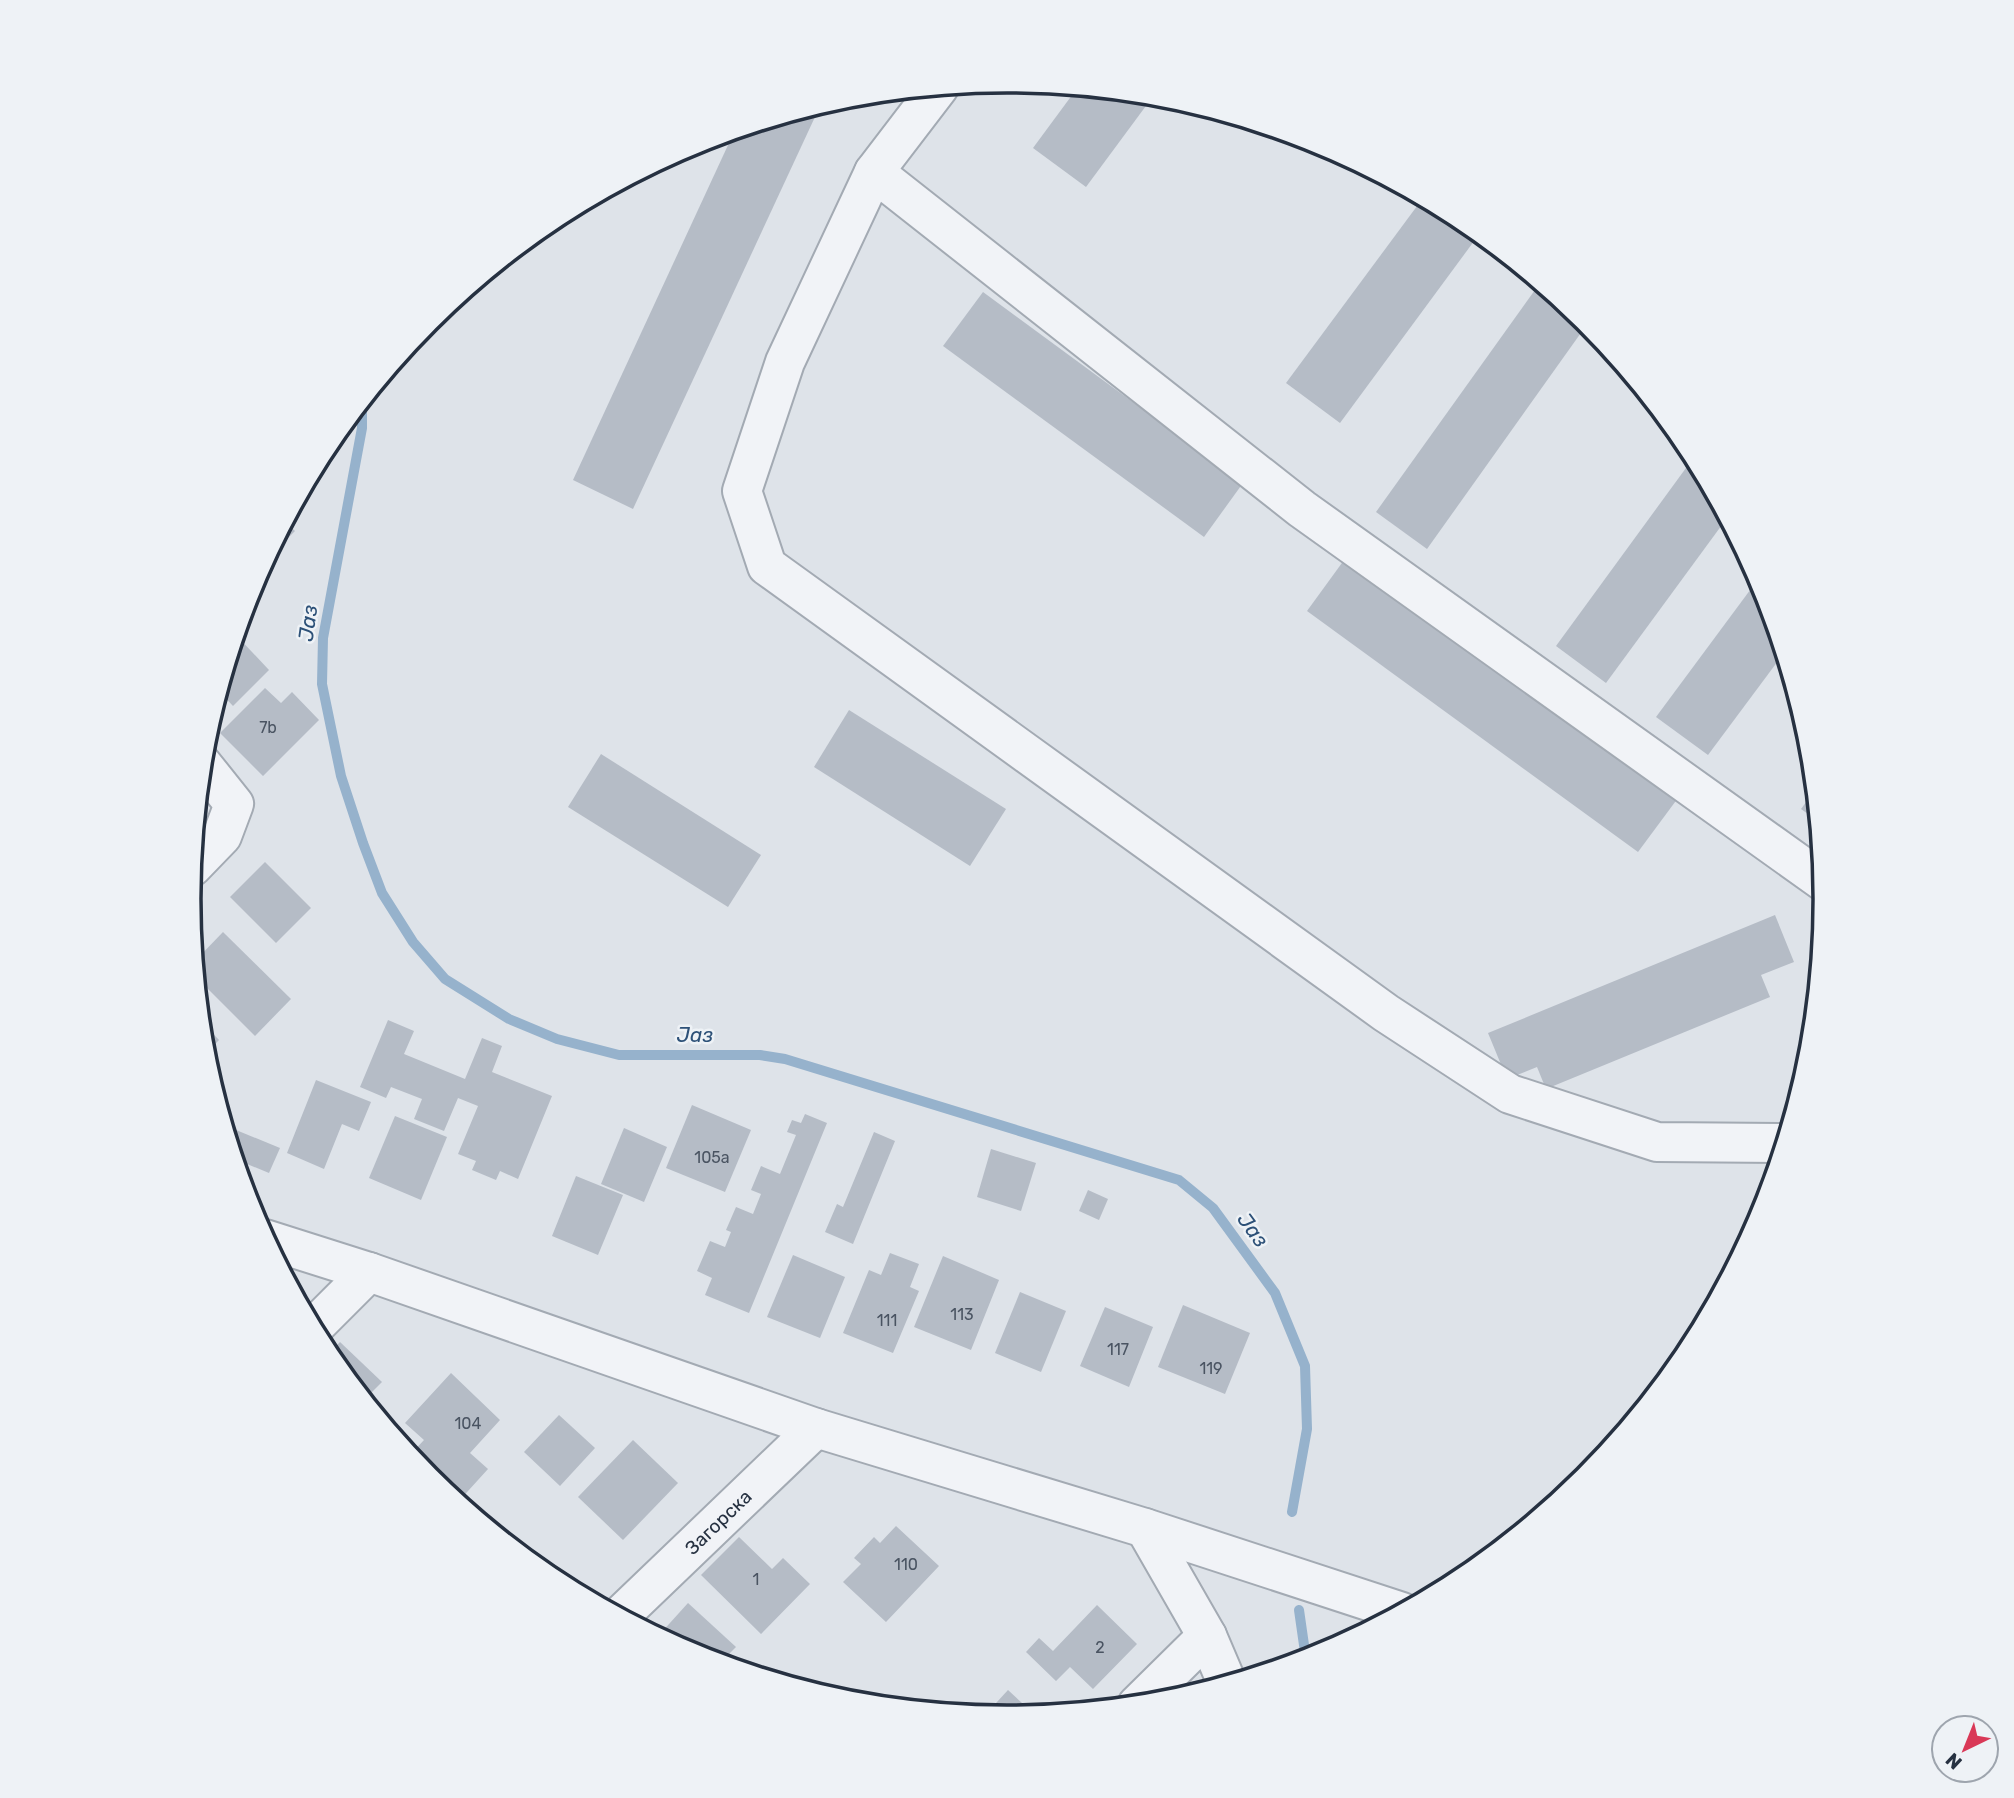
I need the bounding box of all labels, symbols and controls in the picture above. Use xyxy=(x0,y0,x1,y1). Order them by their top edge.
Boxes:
water label: Јаз xyxy=(293,603,322,643)
house number: 7b xyxy=(259,718,277,737)
water label: Јаз xyxy=(677,1022,713,1047)
house number: 105a xyxy=(694,1148,730,1167)
water label: Јаз xyxy=(1233,1208,1274,1252)
house number: 113 xyxy=(950,1305,974,1324)
house number: 111 xyxy=(877,1311,897,1330)
house number: 117 xyxy=(1107,1340,1129,1359)
house number: 119 xyxy=(1199,1359,1223,1378)
house number: 104 xyxy=(455,1414,482,1433)
street label: Загорска xyxy=(680,1485,757,1559)
house number: 110 xyxy=(894,1555,918,1574)
house number: 1 xyxy=(753,1570,759,1589)
house number: 2 xyxy=(1095,1638,1105,1657)
north arrow xyxy=(1930,1714,2000,1784)
text: N xyxy=(1941,1748,1967,1774)

